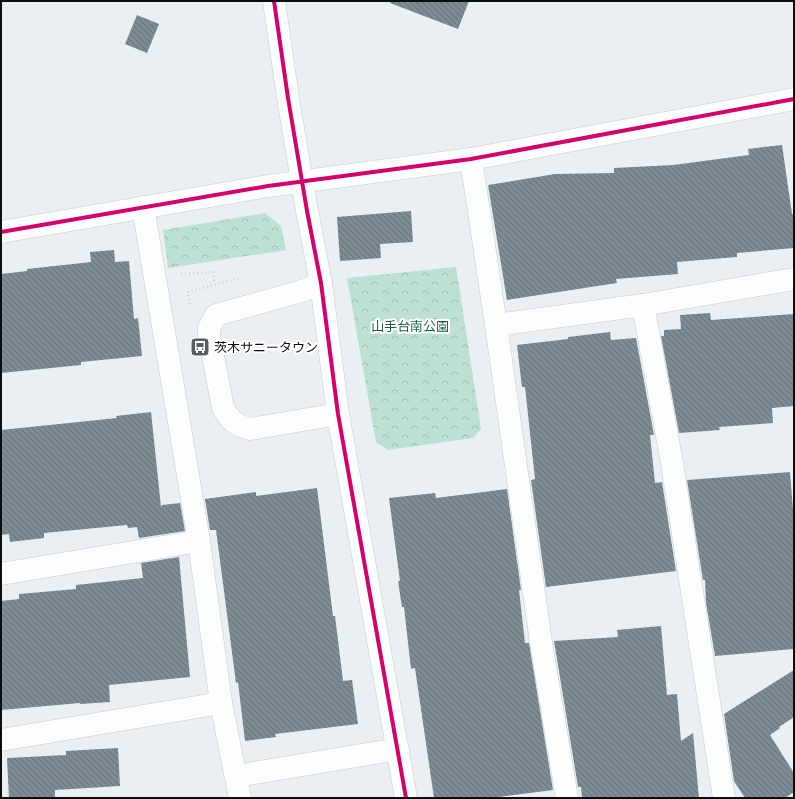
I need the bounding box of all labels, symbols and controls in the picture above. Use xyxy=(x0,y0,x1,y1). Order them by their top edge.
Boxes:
park label: 山手台南公園 xyxy=(371,318,449,334)
bus stop icon: 茨木サニータウン xyxy=(189,336,211,358)
place label: 茨木サニータウン xyxy=(214,339,318,355)

